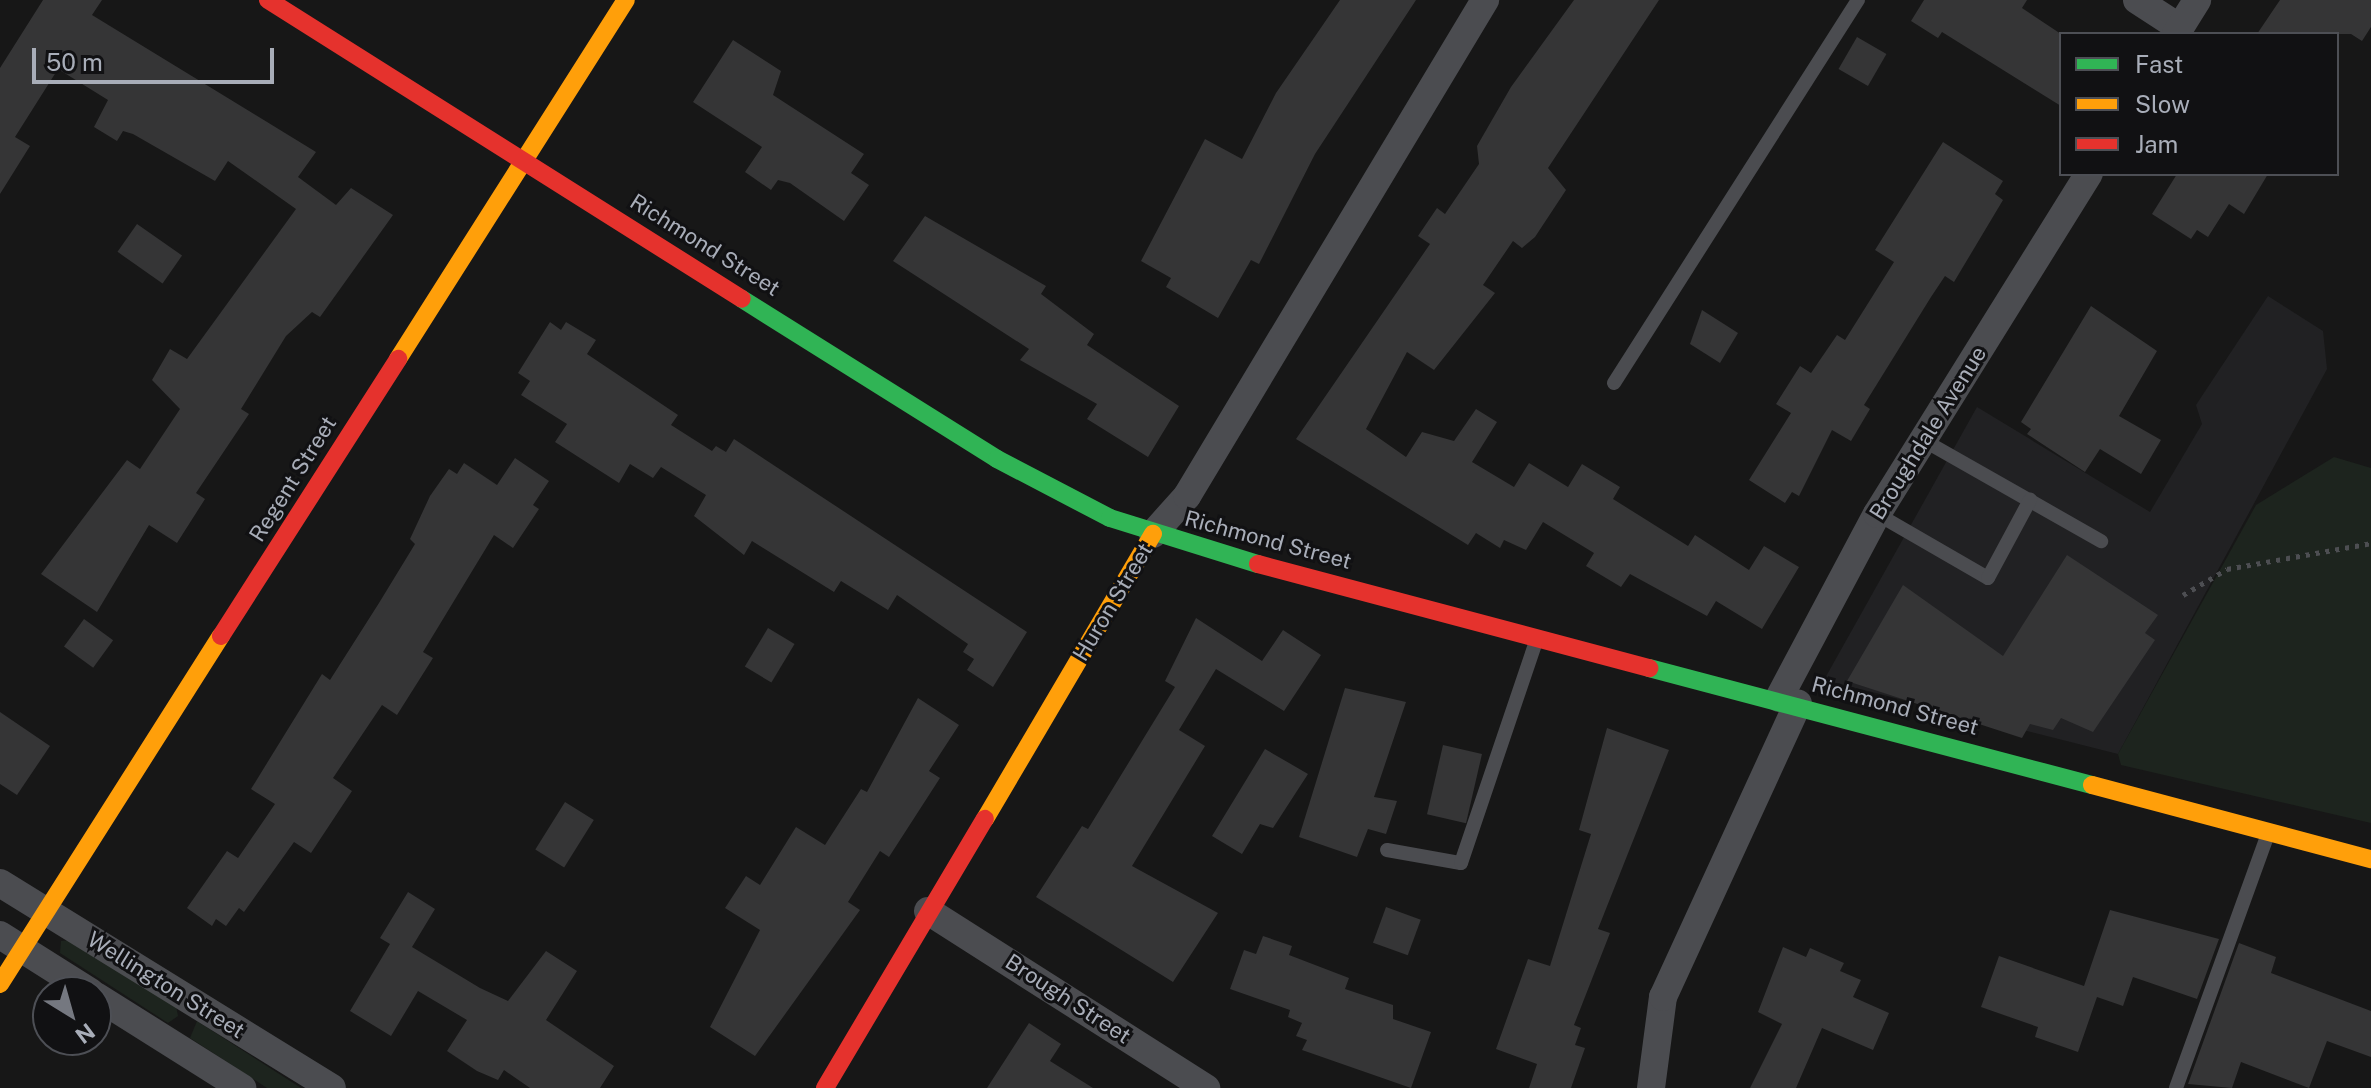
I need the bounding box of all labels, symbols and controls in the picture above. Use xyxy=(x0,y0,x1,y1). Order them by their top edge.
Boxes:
scale bar xyxy=(36,32,278,82)
legend xyxy=(2059,32,2339,176)
text: 50 m xyxy=(46,48,103,76)
text: Fast xyxy=(2135,50,2183,78)
text: Slow xyxy=(2135,90,2190,118)
text: Jam xyxy=(2135,130,2178,158)
street label: Richmond Street xyxy=(625,188,785,302)
street label: Broughdale Avenue xyxy=(1864,341,1992,525)
street label: Regent Street xyxy=(244,411,342,547)
street label: Richmond Street xyxy=(1182,505,1354,575)
street label: Huron Street xyxy=(1067,538,1159,666)
street label: Richmond Street xyxy=(1809,671,1981,741)
street label: Wellington Street xyxy=(83,926,249,1044)
street label: Brough Street xyxy=(1000,949,1136,1049)
north arrow xyxy=(32,976,112,1056)
text: N xyxy=(71,1018,100,1049)

